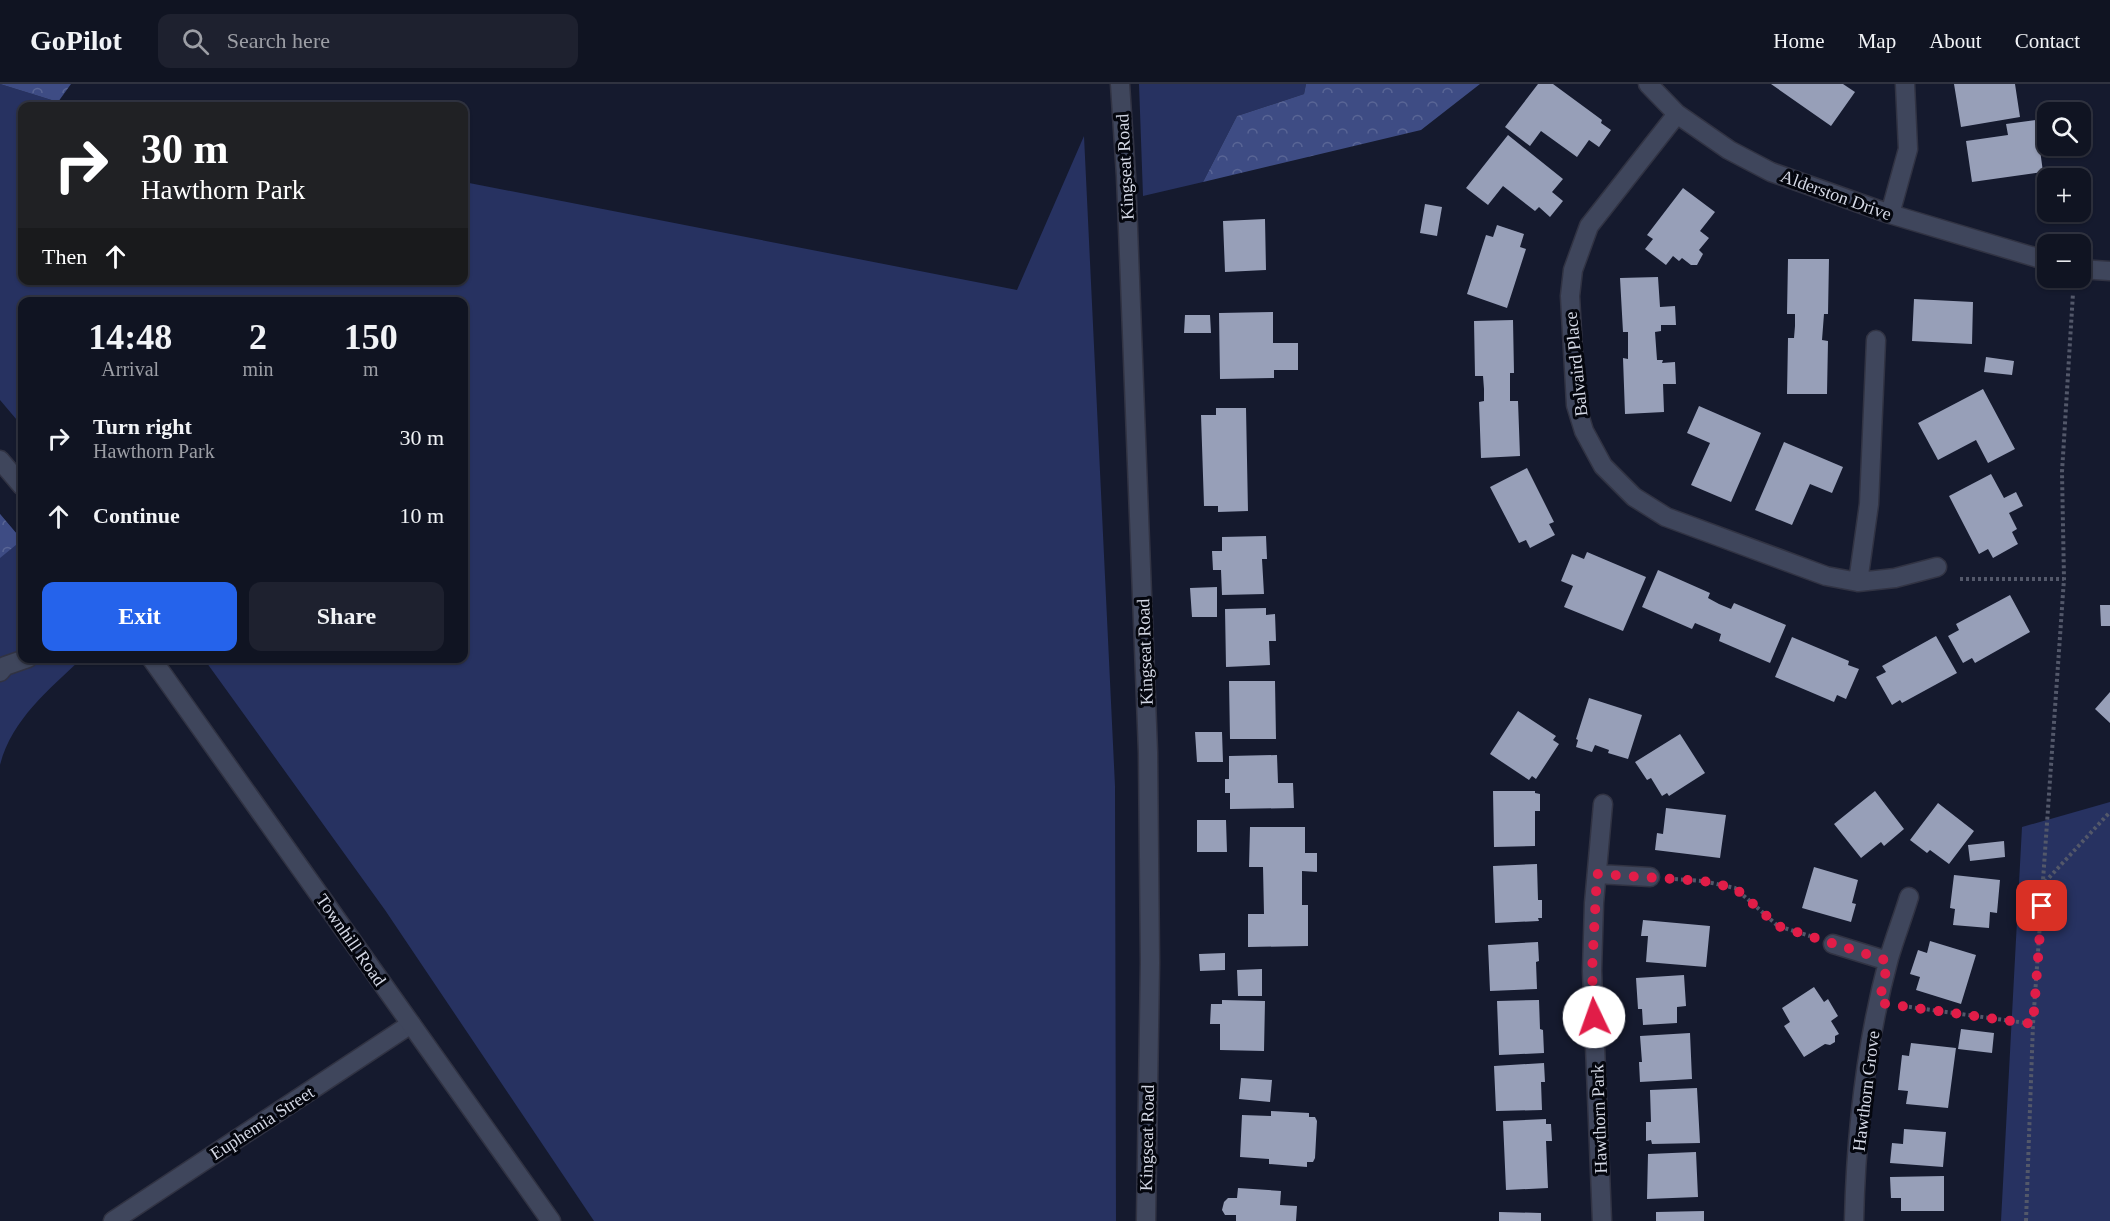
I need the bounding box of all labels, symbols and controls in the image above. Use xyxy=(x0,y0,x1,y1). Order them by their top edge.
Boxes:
search box xyxy=(158,14,578,68)
text: GoPilot xyxy=(30,25,122,56)
icon: search xyxy=(179,25,212,58)
text: Search here xyxy=(227,28,330,53)
text: Home xyxy=(1773,29,1825,53)
text: Map xyxy=(1858,29,1896,53)
text: About xyxy=(1929,29,1982,53)
text: Contact xyxy=(2015,29,2080,53)
map controls xyxy=(2037,102,2091,288)
button: search xyxy=(2037,102,2091,156)
street label: Kingseat Road xyxy=(1112,113,1138,221)
icon: right xyxy=(42,126,120,204)
text: 30 m xyxy=(141,126,229,172)
street label: Alderston Drive xyxy=(1778,166,1894,224)
button: + xyxy=(2037,168,2091,222)
text: Hawthorn Park xyxy=(141,175,305,205)
button: − xyxy=(2037,234,2091,288)
icon: ahead xyxy=(99,240,132,273)
text: Then xyxy=(42,244,87,269)
street label: Balvaird Place xyxy=(1561,311,1591,417)
text: 14:48 xyxy=(88,317,172,357)
text: 2 xyxy=(249,317,267,357)
text: 150 xyxy=(344,317,398,357)
text: Arrival xyxy=(101,358,159,380)
text: min xyxy=(242,358,274,380)
text: m xyxy=(363,358,379,380)
text: Turn right xyxy=(93,414,192,439)
icon: right xyxy=(42,422,75,455)
text: 30 m xyxy=(399,425,444,450)
text: Hawthorn Park xyxy=(93,440,215,462)
icon: ahead xyxy=(42,500,75,533)
text: Continue xyxy=(93,503,180,528)
text: 10 m xyxy=(399,503,444,528)
button: Exit xyxy=(42,582,237,651)
button: Share xyxy=(249,582,444,651)
street label: Kingseat Road xyxy=(1133,598,1157,706)
pin xyxy=(2016,880,2067,931)
icon: arrive xyxy=(2025,889,2058,922)
street label: Townhill Road xyxy=(312,890,390,990)
position arrow xyxy=(1562,985,1626,1049)
street label: Hawthorn Grove xyxy=(1849,1029,1883,1153)
street label: Hawthorn Park xyxy=(1587,1064,1611,1174)
street label: Euphemia Street xyxy=(206,1082,318,1164)
street label: Kingseat Road xyxy=(1136,1085,1158,1191)

